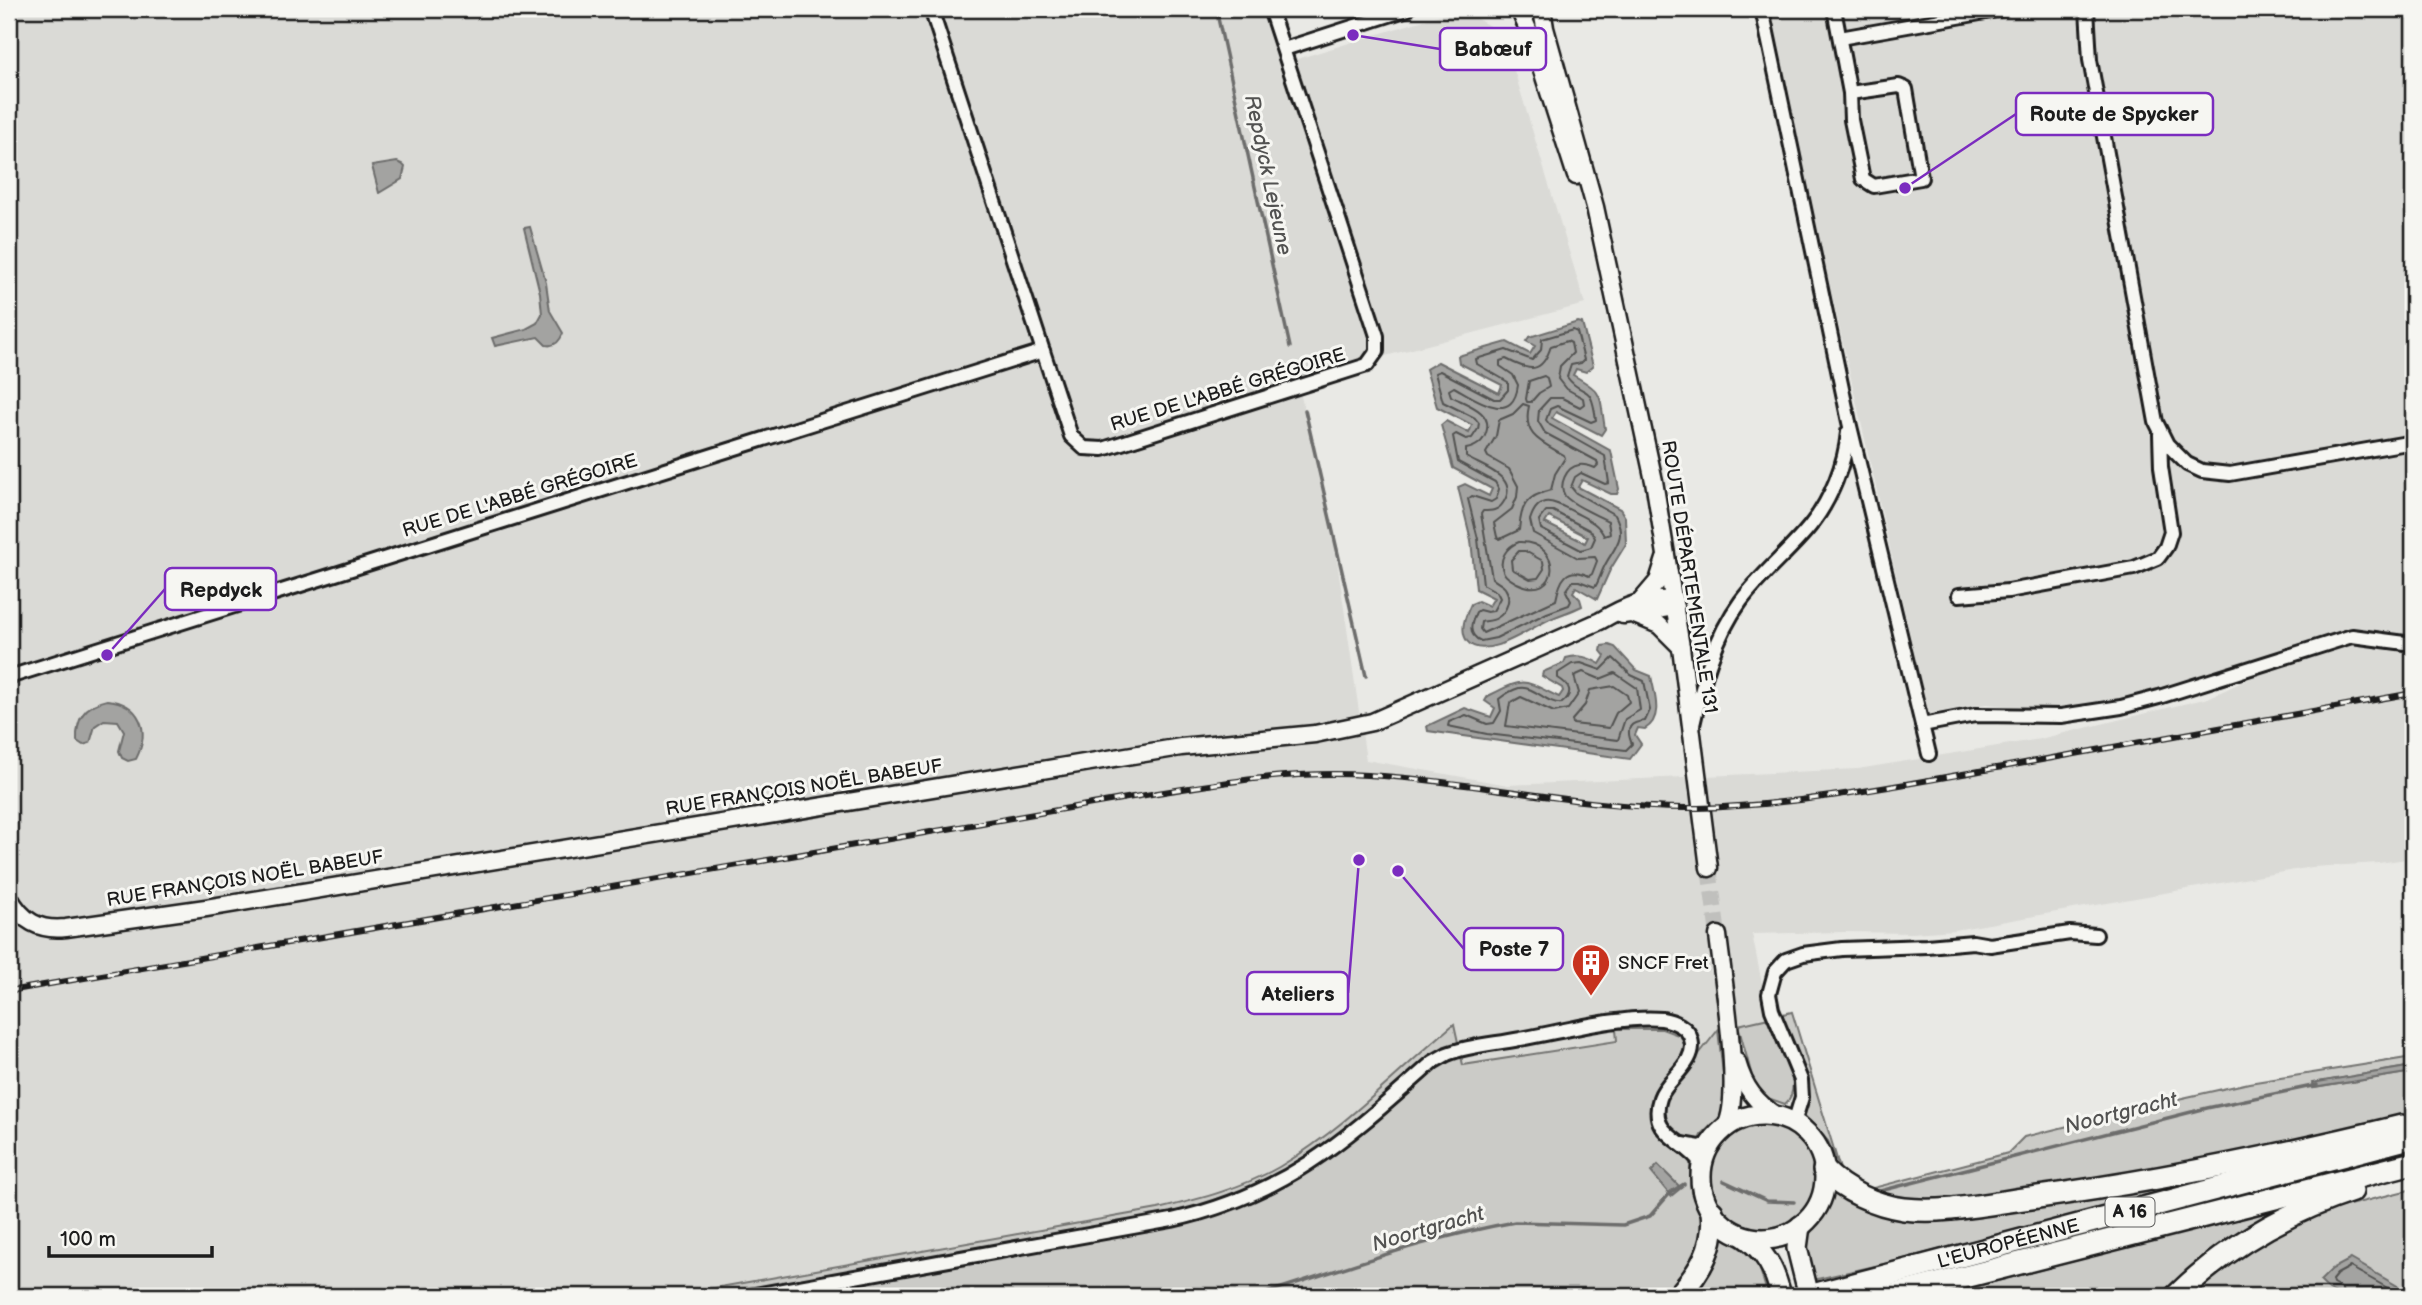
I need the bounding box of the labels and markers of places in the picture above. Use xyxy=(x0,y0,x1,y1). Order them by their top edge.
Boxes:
callout: Babœuf xyxy=(1440,28,1546,70)
callout: Route de Spycker xyxy=(2016,93,2213,135)
callout: Repdyck xyxy=(165,568,276,610)
callout: Poste 7 xyxy=(1464,928,1563,970)
building icon: SNCF Fret xyxy=(1570,942,1612,997)
place label: SNCF Fret xyxy=(1618,952,1709,975)
callout: Ateliers xyxy=(1247,972,1348,1014)

